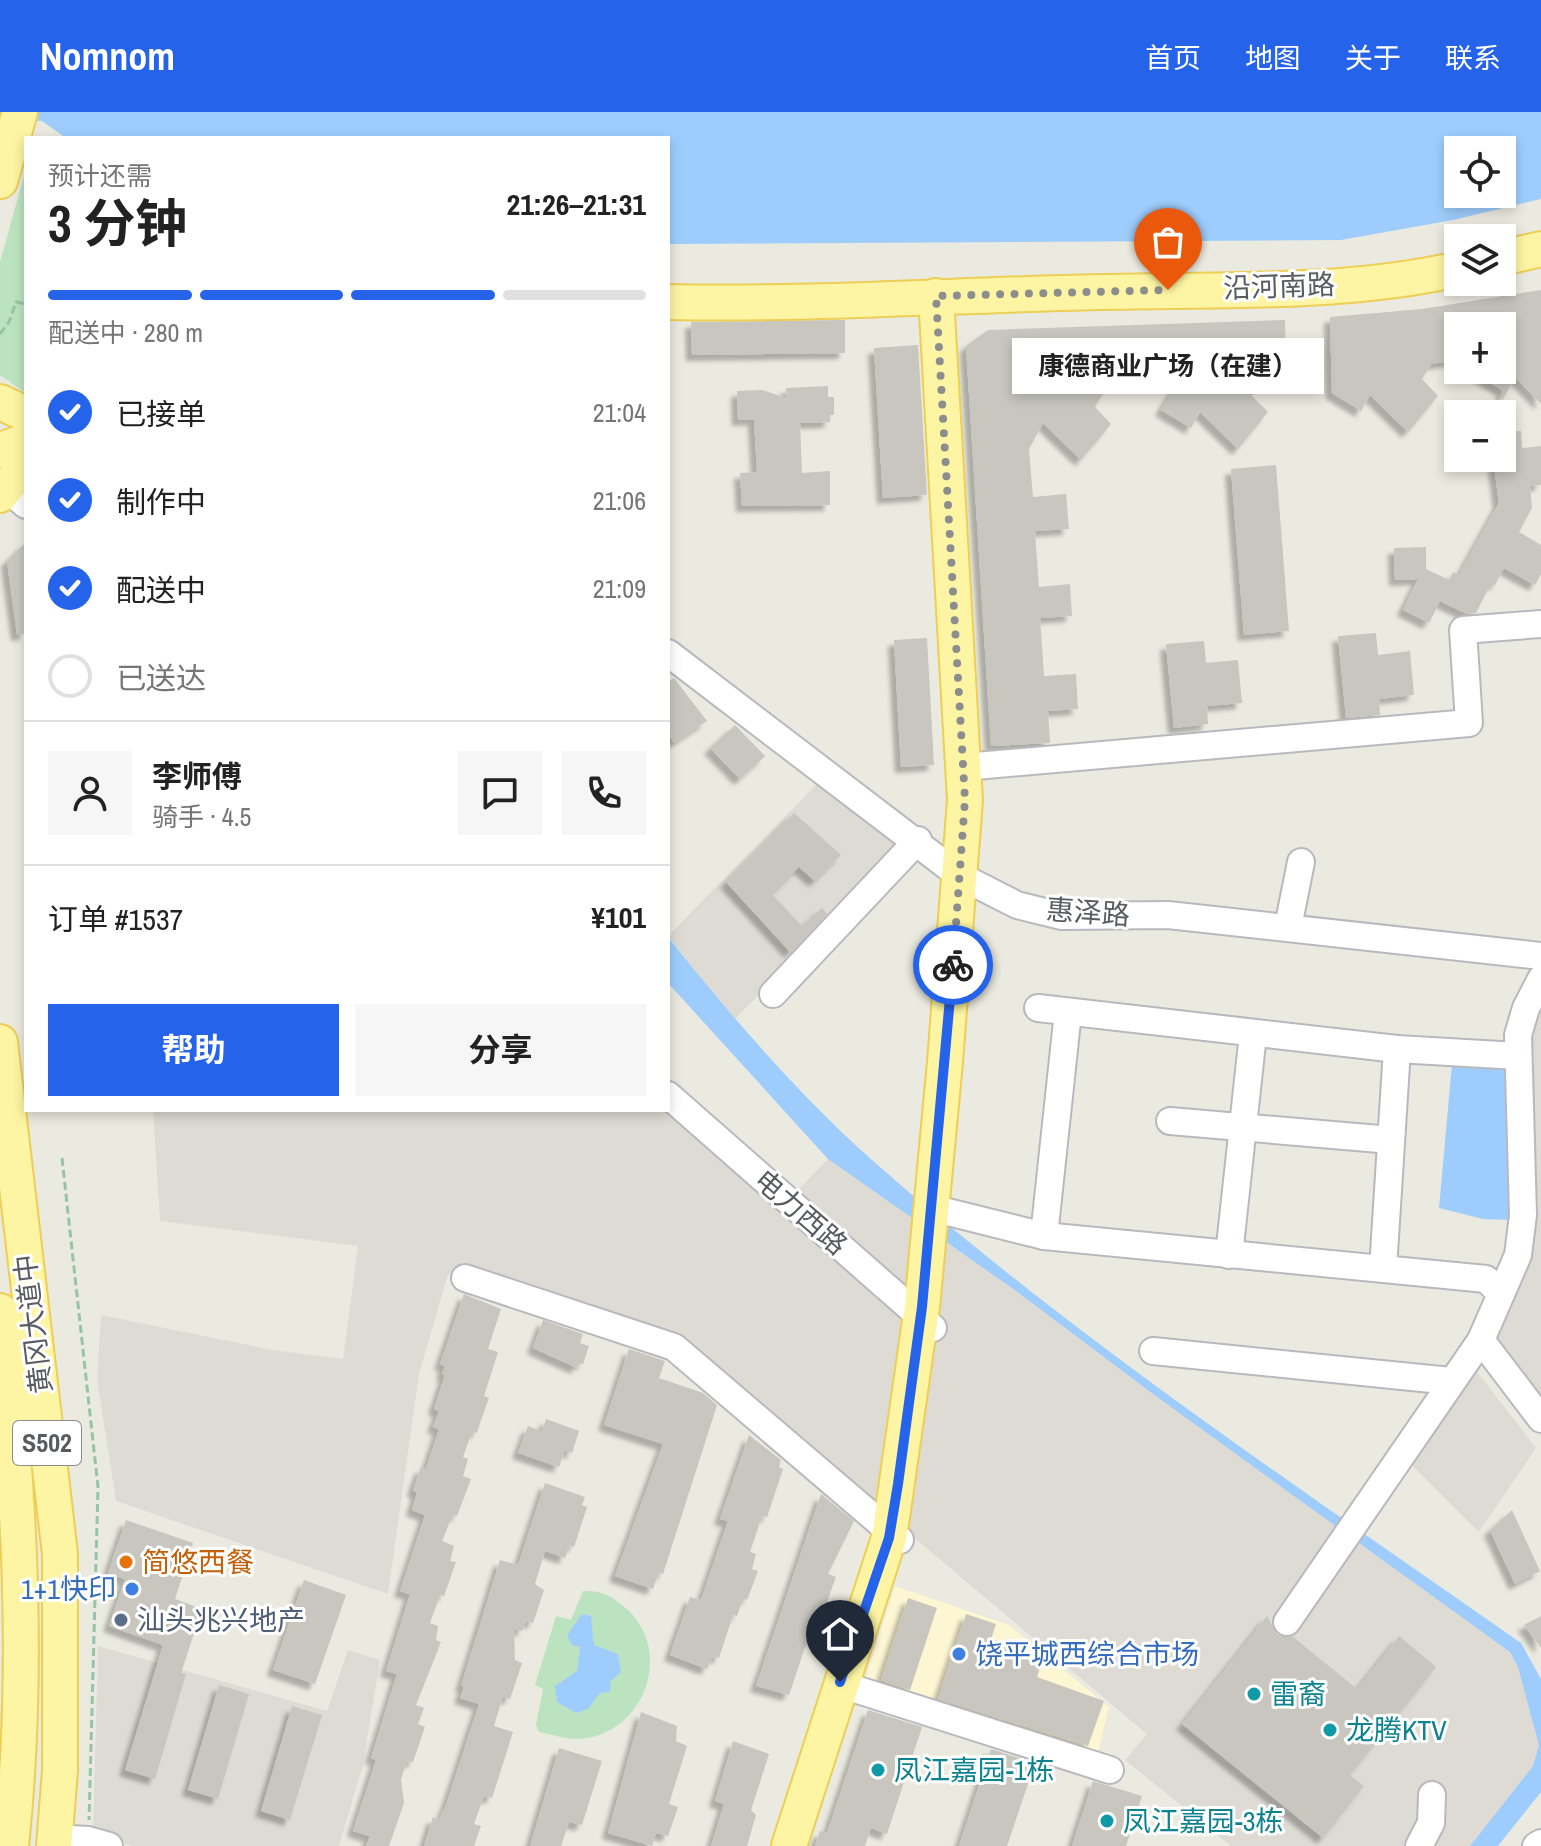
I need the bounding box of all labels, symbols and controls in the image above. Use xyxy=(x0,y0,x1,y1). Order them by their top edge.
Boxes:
text: Nomnom xyxy=(40,31,175,82)
text: 首页 xyxy=(1145,39,1201,77)
text: 地图 xyxy=(1245,39,1301,77)
text: 关于 xyxy=(1345,39,1401,77)
text: 联系 xyxy=(1445,39,1501,77)
map controls xyxy=(1444,136,1516,472)
button: locate xyxy=(1444,136,1516,208)
text: 预计还需 xyxy=(48,158,152,193)
text: 21:26–21:31 xyxy=(507,184,646,224)
text: 3 分钟 xyxy=(48,188,188,258)
pin xyxy=(1134,208,1202,290)
icon: bag xyxy=(1146,220,1190,264)
button: layers xyxy=(1444,224,1516,296)
street label: 沿河南路 xyxy=(1222,265,1336,307)
button: + xyxy=(1444,312,1516,384)
text: 配送中 · 280 m xyxy=(48,315,203,350)
callout: 康德商业广场（在建） xyxy=(1012,338,1324,394)
text: 康德商业广场（在建） xyxy=(1038,348,1298,383)
icon: check xyxy=(48,390,92,434)
text: 已接单 xyxy=(116,394,206,434)
text: 21:04 xyxy=(593,395,646,430)
button: − xyxy=(1444,400,1516,472)
icon: check xyxy=(48,478,92,522)
text: 制作中 xyxy=(116,482,206,522)
text: 21:06 xyxy=(593,483,646,518)
icon: check xyxy=(48,566,92,610)
text: 配送中 xyxy=(116,570,206,610)
text: 21:09 xyxy=(593,571,646,606)
text: 已送达 xyxy=(116,658,206,698)
button: person xyxy=(48,751,132,835)
button: chat xyxy=(458,751,542,835)
button: phone xyxy=(562,751,646,835)
text: 李师傅 xyxy=(152,756,242,796)
text: 骑手 · 4.5 xyxy=(152,799,251,834)
street label: 惠泽路 xyxy=(1045,890,1131,934)
text: ¥101 xyxy=(591,897,646,937)
text: 订单 #1537 xyxy=(48,899,183,939)
courier xyxy=(913,925,993,1005)
icon: bike xyxy=(931,943,975,987)
button: 帮助 xyxy=(48,1004,339,1096)
button: 分享 xyxy=(355,1004,646,1096)
street label: 电力西路 xyxy=(746,1161,856,1263)
street label: 黄冈大道中 xyxy=(6,1252,60,1396)
road number: S502 xyxy=(13,1421,81,1465)
place label: 简悠西餐 xyxy=(142,1543,254,1581)
marker: 简悠西餐 xyxy=(117,1553,135,1571)
place label: 1+1快印 xyxy=(21,1570,116,1608)
marker: 1+1快印 xyxy=(123,1580,141,1598)
pin xyxy=(806,1600,874,1682)
place label: 汕头兆兴地产 xyxy=(137,1601,305,1639)
marker: 汕头兆兴地产 xyxy=(112,1611,130,1629)
icon: home xyxy=(818,1612,862,1656)
place label: 饶平城西综合市场 xyxy=(975,1635,1199,1673)
marker: 饶平城西综合市场 xyxy=(950,1645,968,1663)
place label: 雷裔 xyxy=(1270,1675,1326,1713)
marker: 雷裔 xyxy=(1245,1685,1263,1703)
place label: 龙腾KTV xyxy=(1346,1711,1447,1749)
marker: 龙腾KTV xyxy=(1321,1721,1339,1739)
place label: 凤江嘉园-1栋 xyxy=(894,1751,1054,1789)
marker: 凤江嘉园-1栋 xyxy=(869,1761,887,1779)
place label: 凤江嘉园-3栋 xyxy=(1123,1802,1283,1840)
marker: 凤江嘉园-3栋 xyxy=(1098,1812,1116,1830)

